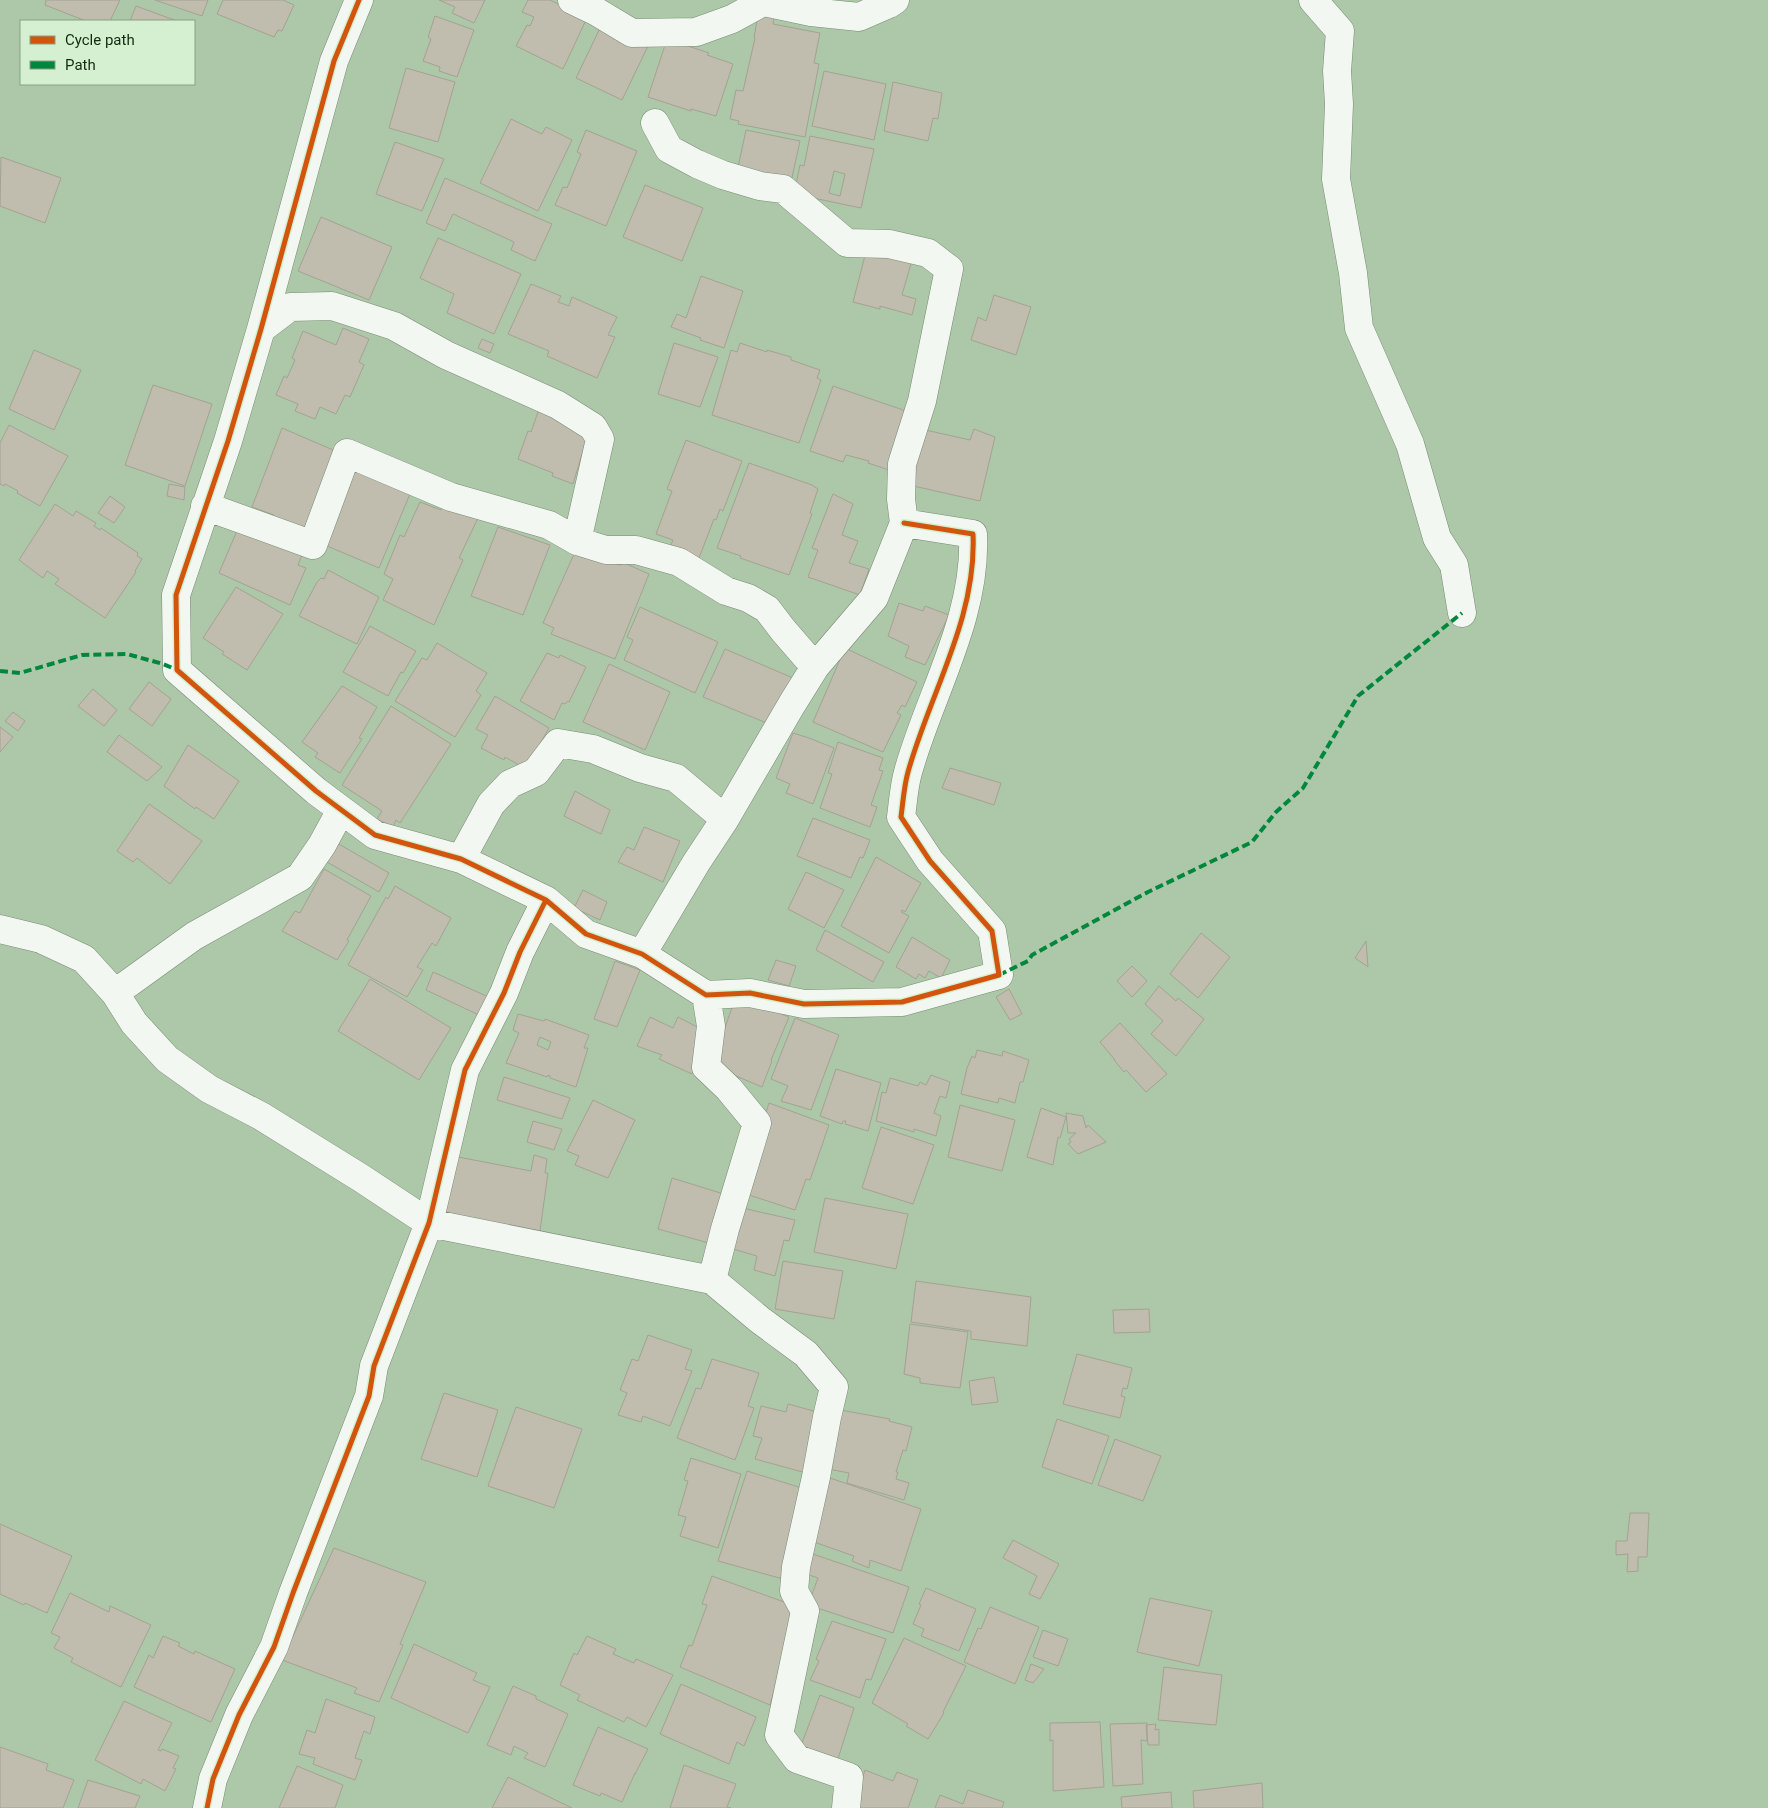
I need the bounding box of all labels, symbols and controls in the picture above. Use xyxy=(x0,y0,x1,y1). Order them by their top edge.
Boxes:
legend xyxy=(20,20,195,85)
text: Cycle path xyxy=(65,31,135,49)
text: Path xyxy=(65,56,96,74)

